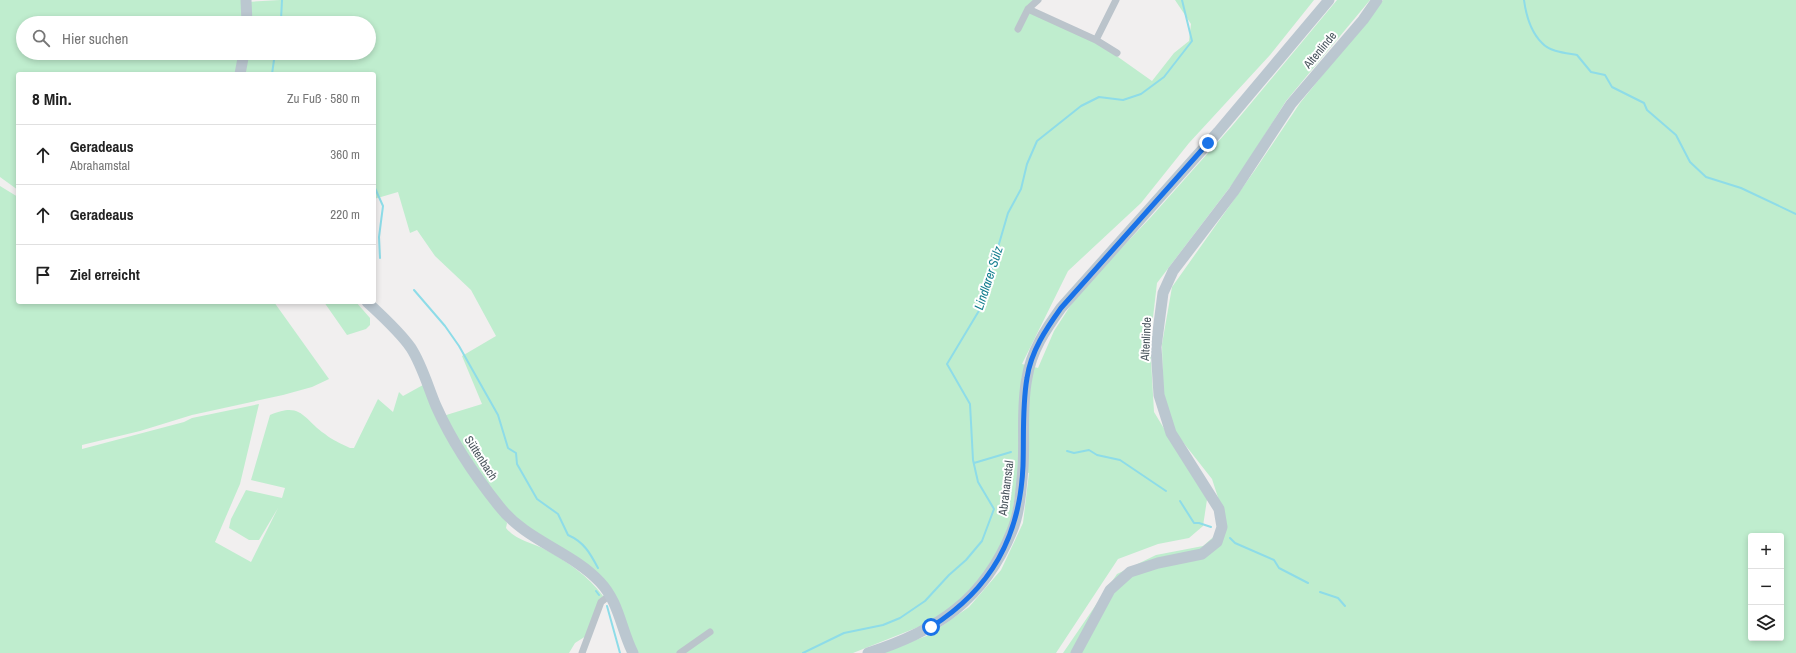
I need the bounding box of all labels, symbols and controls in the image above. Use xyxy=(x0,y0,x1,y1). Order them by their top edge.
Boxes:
search box xyxy=(16,16,376,60)
icon: search xyxy=(30,27,52,49)
text: Hier suchen xyxy=(62,28,128,49)
street label: Altenlinde xyxy=(1299,28,1340,73)
text: 8 Min. xyxy=(32,87,72,110)
text: Zu Fuß · 580 m xyxy=(287,90,360,107)
route end xyxy=(1199,134,1217,152)
text: Geradeaus xyxy=(70,136,134,157)
icon: ahead xyxy=(32,144,54,166)
text: 360 m xyxy=(330,146,360,163)
text: Abrahamstal xyxy=(70,157,130,174)
icon: ahead xyxy=(32,204,54,226)
text: Geradeaus xyxy=(70,204,134,225)
text: 220 m xyxy=(330,206,360,223)
water label: Lindlarer Sülz xyxy=(970,244,1007,312)
icon: arrive xyxy=(32,264,54,286)
text: Ziel erreicht xyxy=(70,264,140,285)
street label: Altenlinde xyxy=(1137,317,1155,362)
street label: Süttenbach xyxy=(461,433,501,483)
street label: Abrahamstal xyxy=(995,460,1017,517)
map controls xyxy=(1748,533,1784,641)
button: + xyxy=(1748,533,1784,569)
button: − xyxy=(1748,569,1784,605)
button: layers xyxy=(1748,605,1784,641)
route start xyxy=(922,618,940,636)

